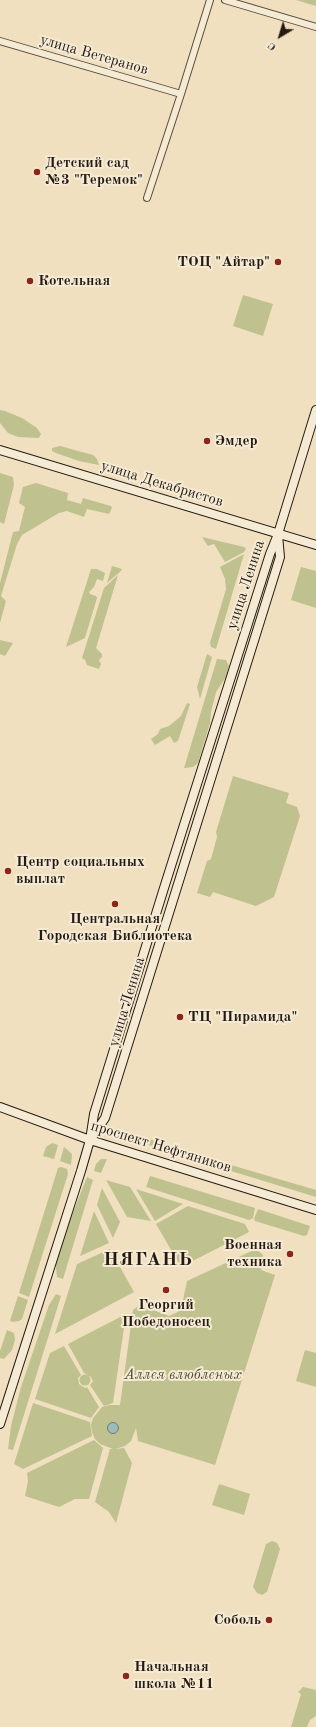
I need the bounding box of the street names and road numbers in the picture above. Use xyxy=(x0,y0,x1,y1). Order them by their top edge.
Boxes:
street label: улица Ветеранов xyxy=(38,31,150,79)
street label: улица Декабристов xyxy=(99,457,225,511)
street label: улица Ленина xyxy=(223,538,269,632)
street label: улица Ленина xyxy=(105,955,149,1049)
street label: проспект Нефтяников xyxy=(89,1117,233,1177)

